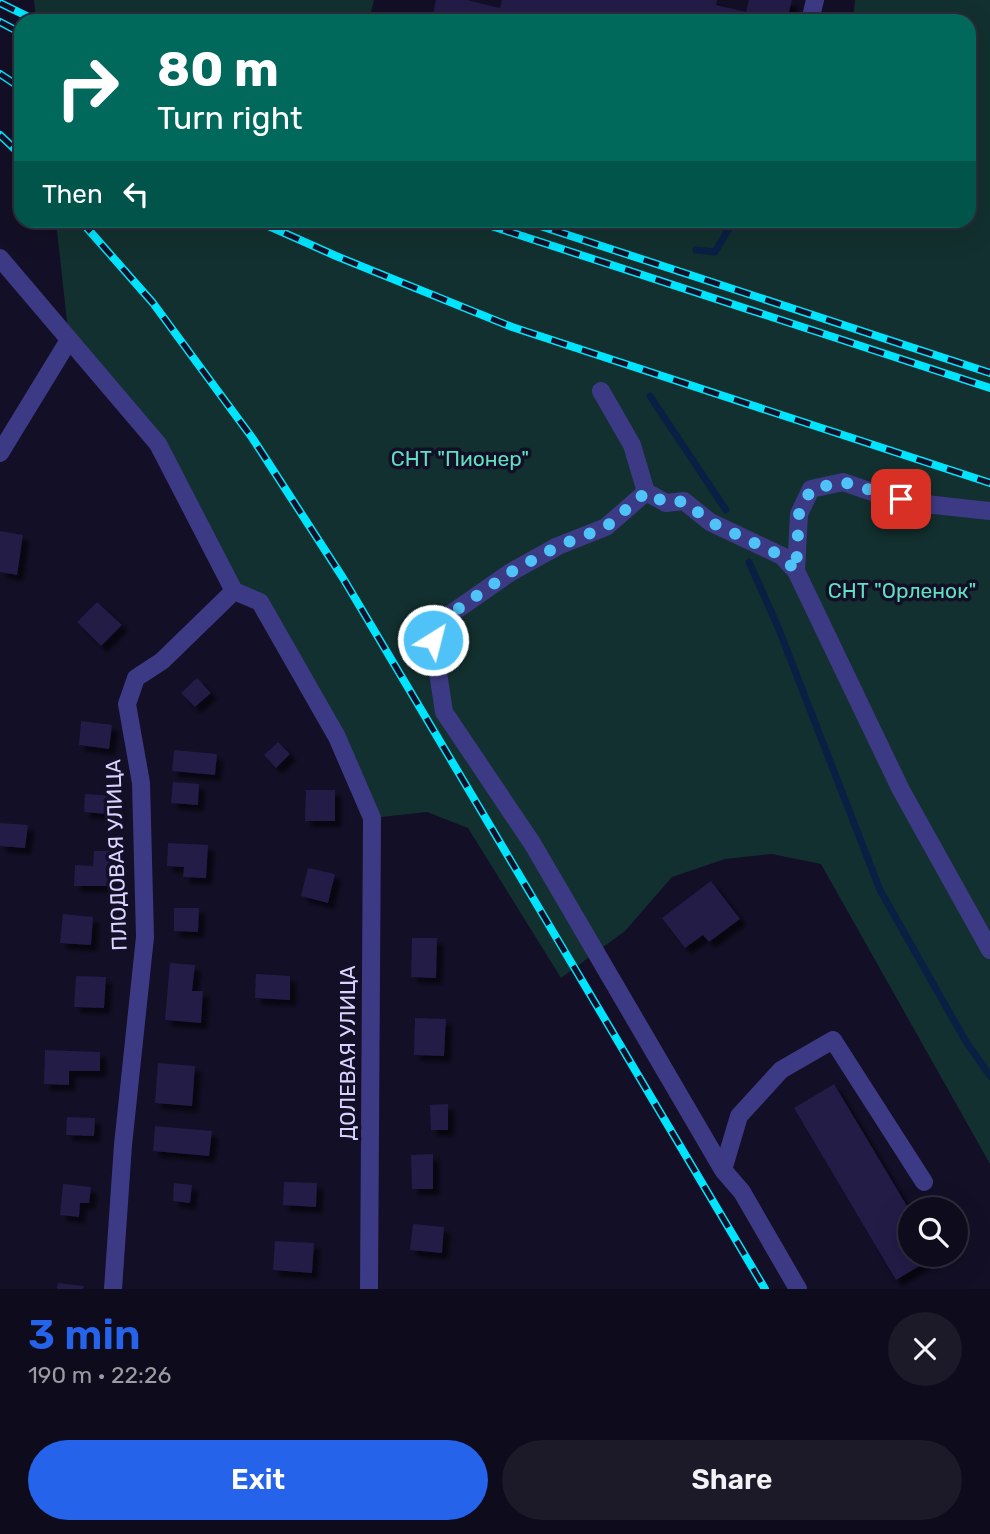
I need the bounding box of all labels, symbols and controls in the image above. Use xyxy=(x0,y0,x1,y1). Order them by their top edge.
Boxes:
text: 80 m xyxy=(157,40,279,98)
icon: right xyxy=(42,42,133,133)
text: Turn right xyxy=(157,99,302,137)
icon: left xyxy=(117,175,155,213)
text: Then xyxy=(42,179,103,210)
park label: СНТ "Пионер" xyxy=(391,446,529,471)
pin xyxy=(871,469,931,529)
icon: arrive xyxy=(882,480,920,518)
park label: СНТ "Орленок" xyxy=(828,578,976,603)
position arrow xyxy=(396,603,470,677)
street label: ПЛОДОВАЯ УЛИЦА xyxy=(100,759,132,951)
street label: ДОЛЕВАЯ УЛИЦА xyxy=(335,965,360,1141)
map controls xyxy=(898,1197,968,1267)
button: search xyxy=(898,1197,968,1267)
text: 3 min xyxy=(28,1310,141,1360)
button: close xyxy=(888,1312,962,1386)
text: 190 m · 22:26 xyxy=(28,1361,171,1389)
button: Exit xyxy=(28,1440,488,1520)
button: Share xyxy=(502,1440,962,1520)

